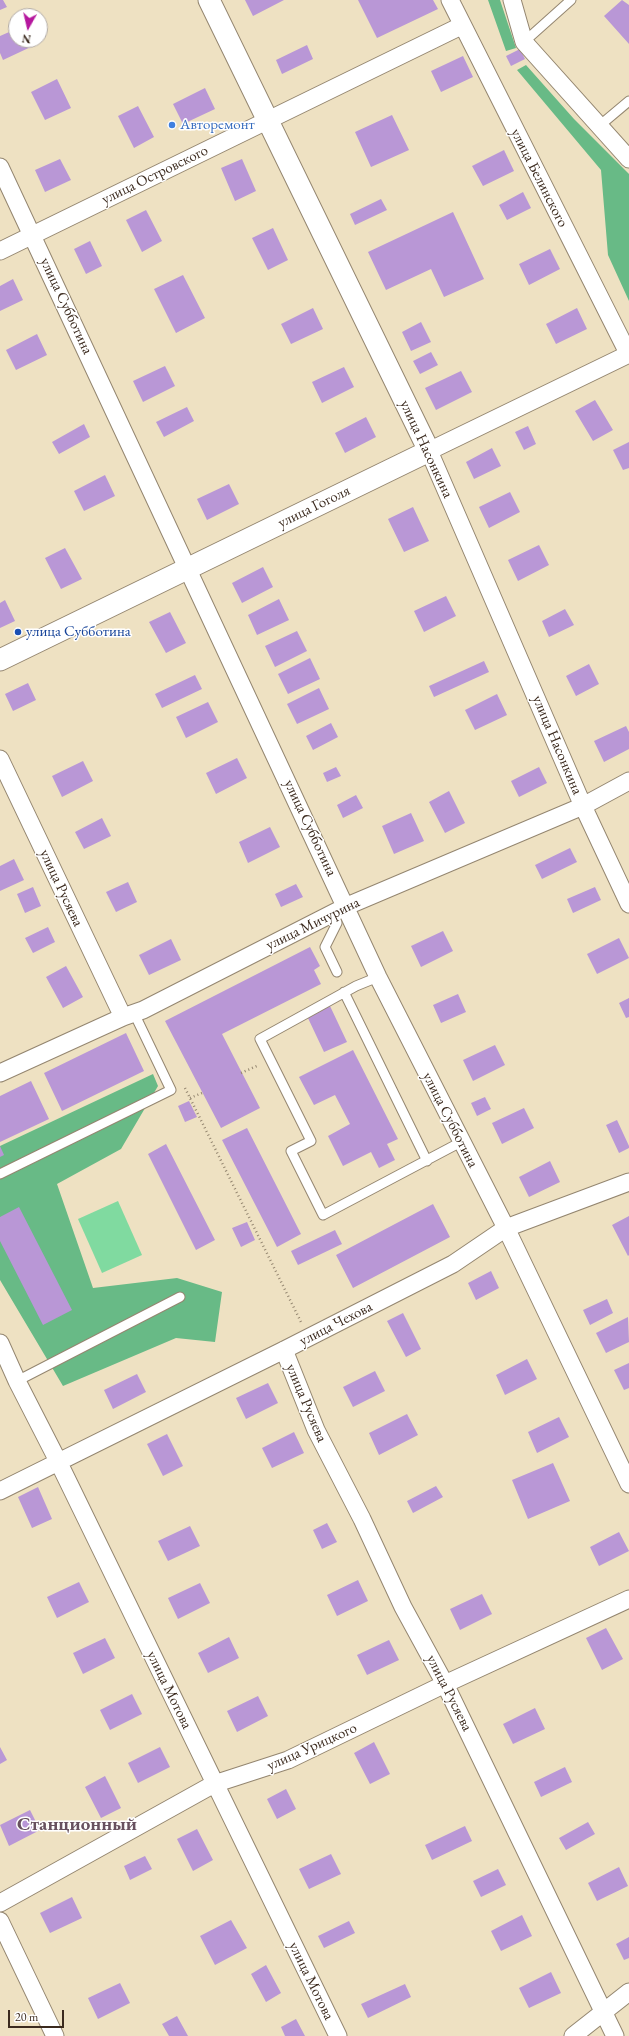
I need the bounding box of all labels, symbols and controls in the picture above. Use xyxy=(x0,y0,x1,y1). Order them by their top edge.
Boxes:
north arrow xyxy=(8,8,48,48)
text: N xyxy=(21,31,32,46)
place label: Авторемонт xyxy=(180,116,255,134)
marker: Авторемонт xyxy=(167,120,177,130)
street label: улица Белинского xyxy=(506,126,572,230)
street label: улица Островского xyxy=(99,141,211,209)
street label: улица Субботина xyxy=(36,255,96,357)
street label: улица Насонкина xyxy=(395,397,457,501)
street label: улица Гоголя xyxy=(275,482,353,532)
place label: улица Субботина xyxy=(26,623,131,641)
marker: улица Субботина xyxy=(13,627,23,637)
street label: улица Насонкина xyxy=(528,693,586,797)
street label: улица Субботина xyxy=(280,777,340,879)
street label: улица Русяева xyxy=(35,846,87,930)
street label: улица Мичурина xyxy=(263,893,363,955)
street label: улица Субботина xyxy=(418,1069,482,1171)
street label: улица Чехова xyxy=(296,1298,376,1350)
street label: улица Русяева xyxy=(281,1361,331,1445)
street label: улица Мотова xyxy=(142,1648,196,1732)
street label: улица Русяева xyxy=(422,1652,476,1734)
street label: улица Урицкого xyxy=(264,1719,360,1775)
district label: Станционный xyxy=(17,1814,137,1836)
street label: улица Мотова xyxy=(284,1939,338,2023)
scale bar xyxy=(10,2002,66,2028)
text: 20 m xyxy=(15,2009,38,2025)

